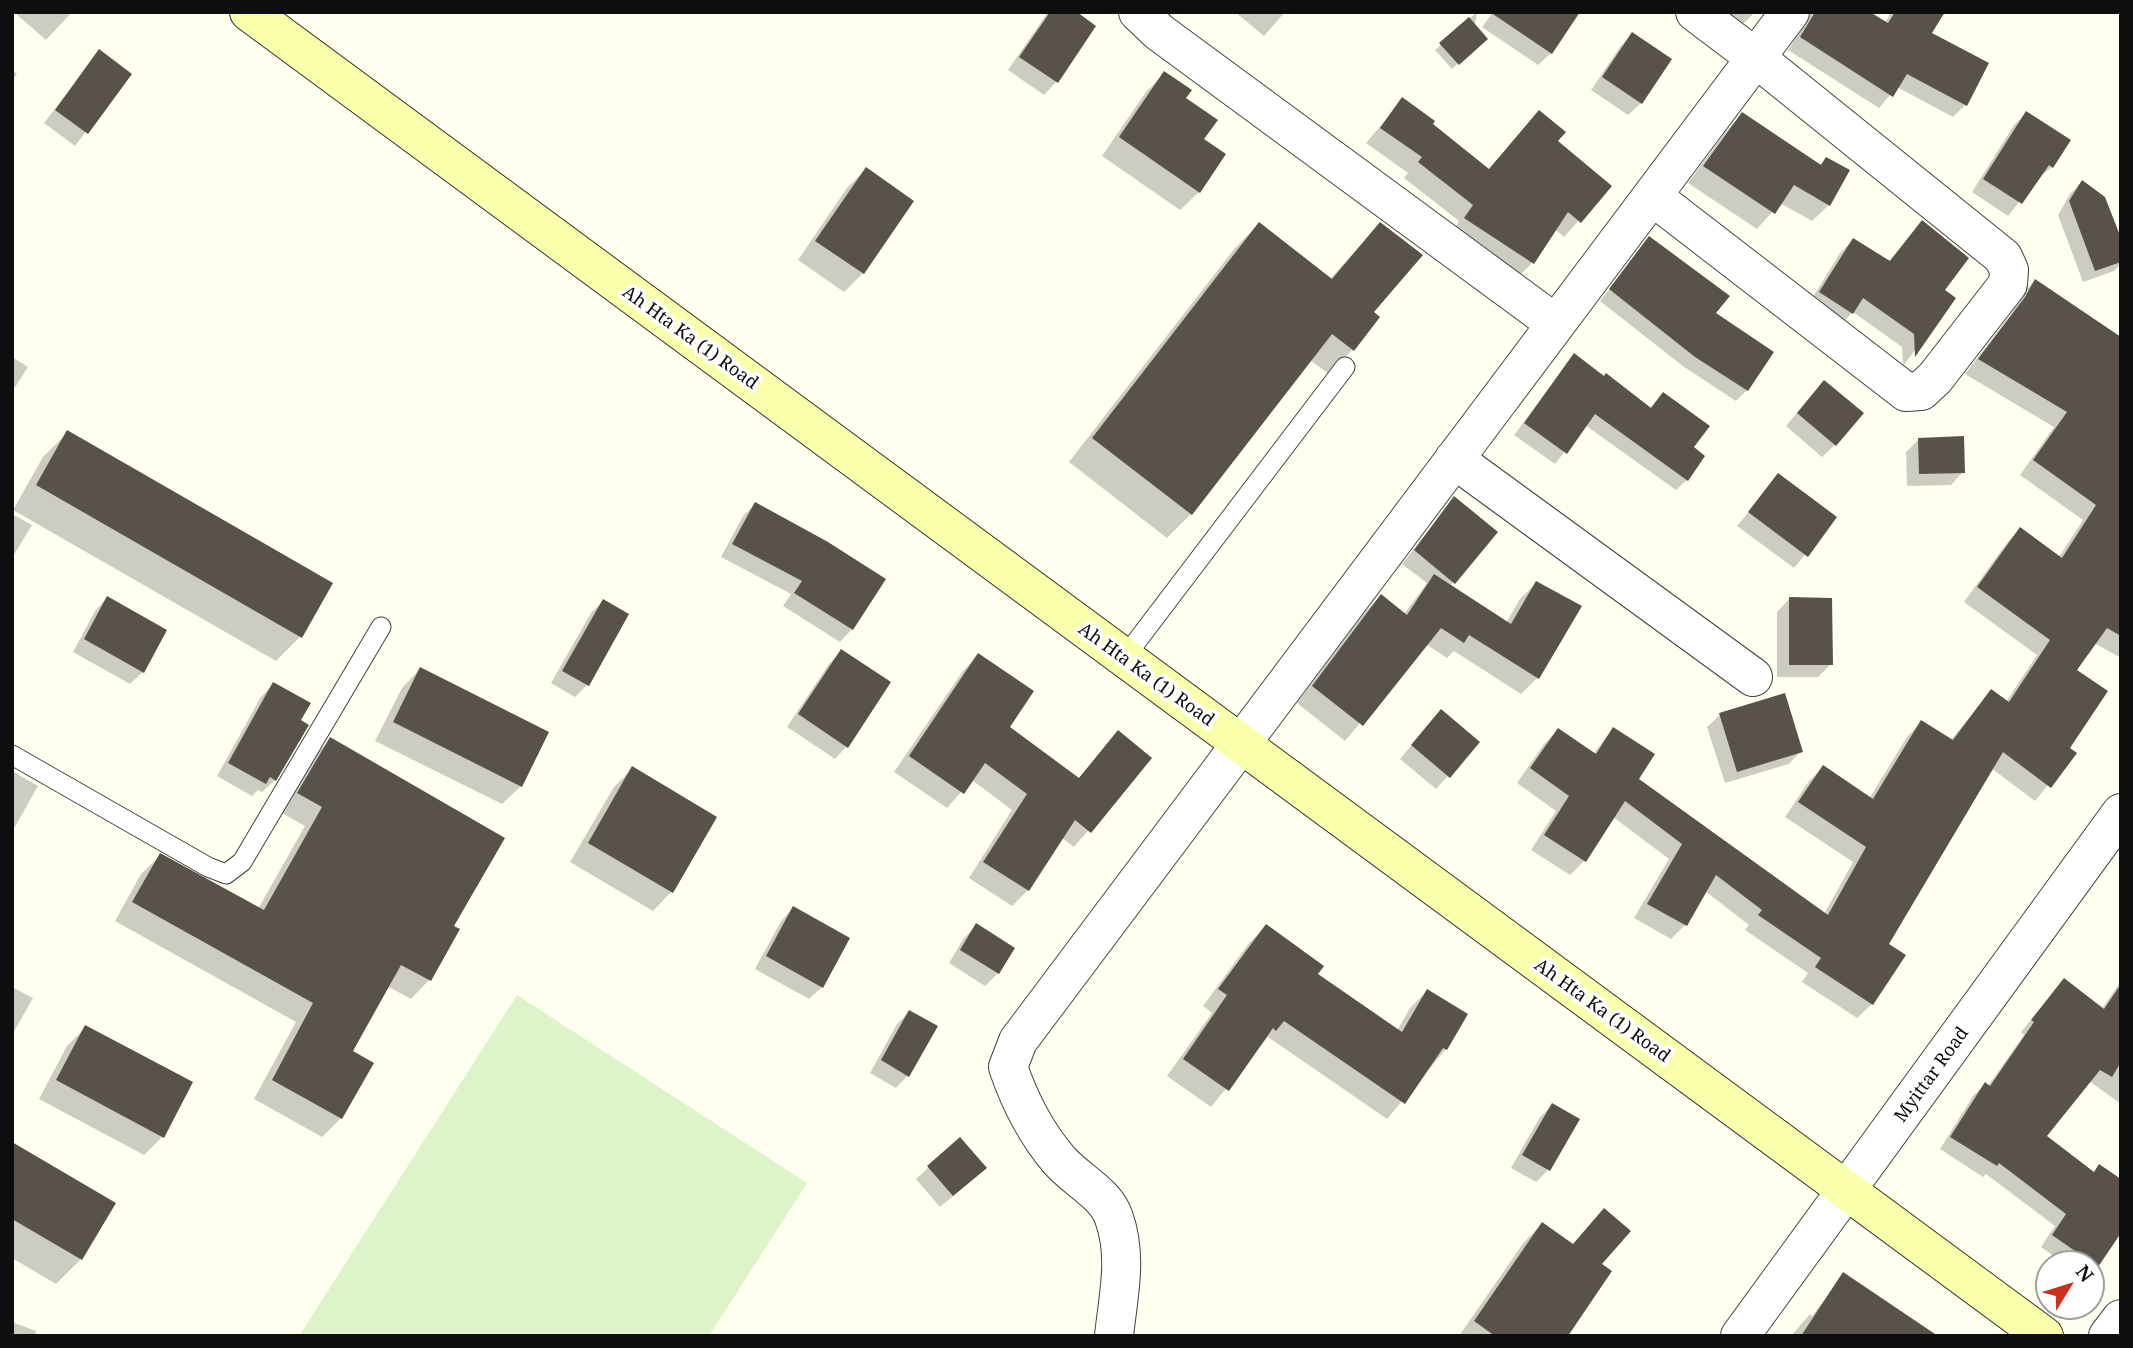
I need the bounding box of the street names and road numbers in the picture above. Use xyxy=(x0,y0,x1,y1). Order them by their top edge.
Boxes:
street label: Ah Hta Ka (1) Road xyxy=(618,282,762,394)
street label: Ah Hta Ka (1) Road xyxy=(1074,619,1218,731)
street label: Ah Hta Ka (1) Road xyxy=(1530,955,1674,1067)
street label: Myittar Road xyxy=(1890,1023,1974,1127)

